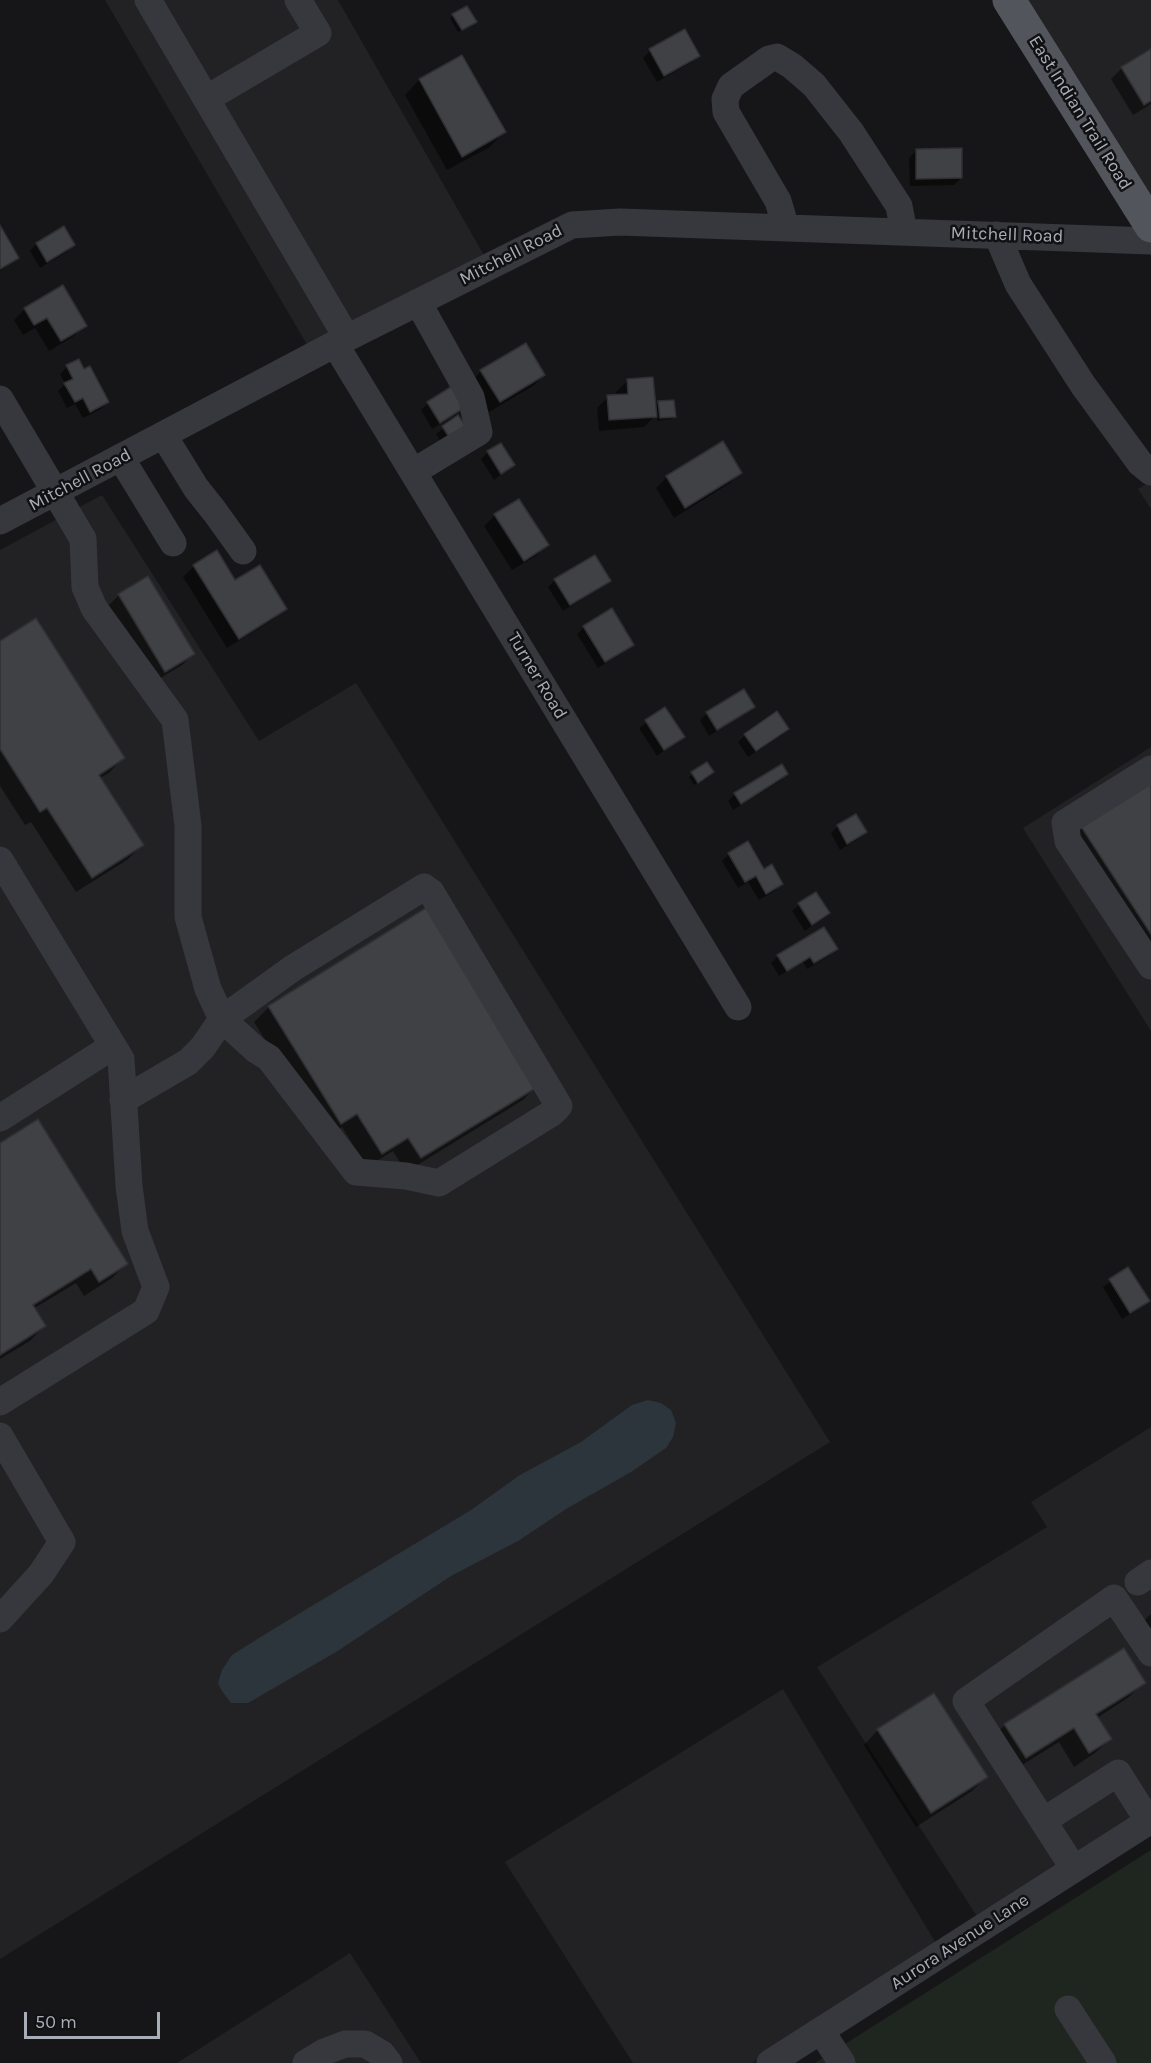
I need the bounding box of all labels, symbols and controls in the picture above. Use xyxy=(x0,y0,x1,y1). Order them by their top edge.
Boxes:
street label: East Indian Trail Road xyxy=(1024,32,1136,194)
street label: Mitchell Road xyxy=(456,220,566,290)
street label: Mitchell Road xyxy=(950,222,1064,248)
street label: Mitchell Road xyxy=(25,444,135,516)
street label: Turner Road xyxy=(503,629,571,723)
street label: Aurora Avenue Lane xyxy=(887,1889,1033,1995)
scale bar xyxy=(27,2000,164,2038)
text: 50 m xyxy=(35,2011,77,2033)

